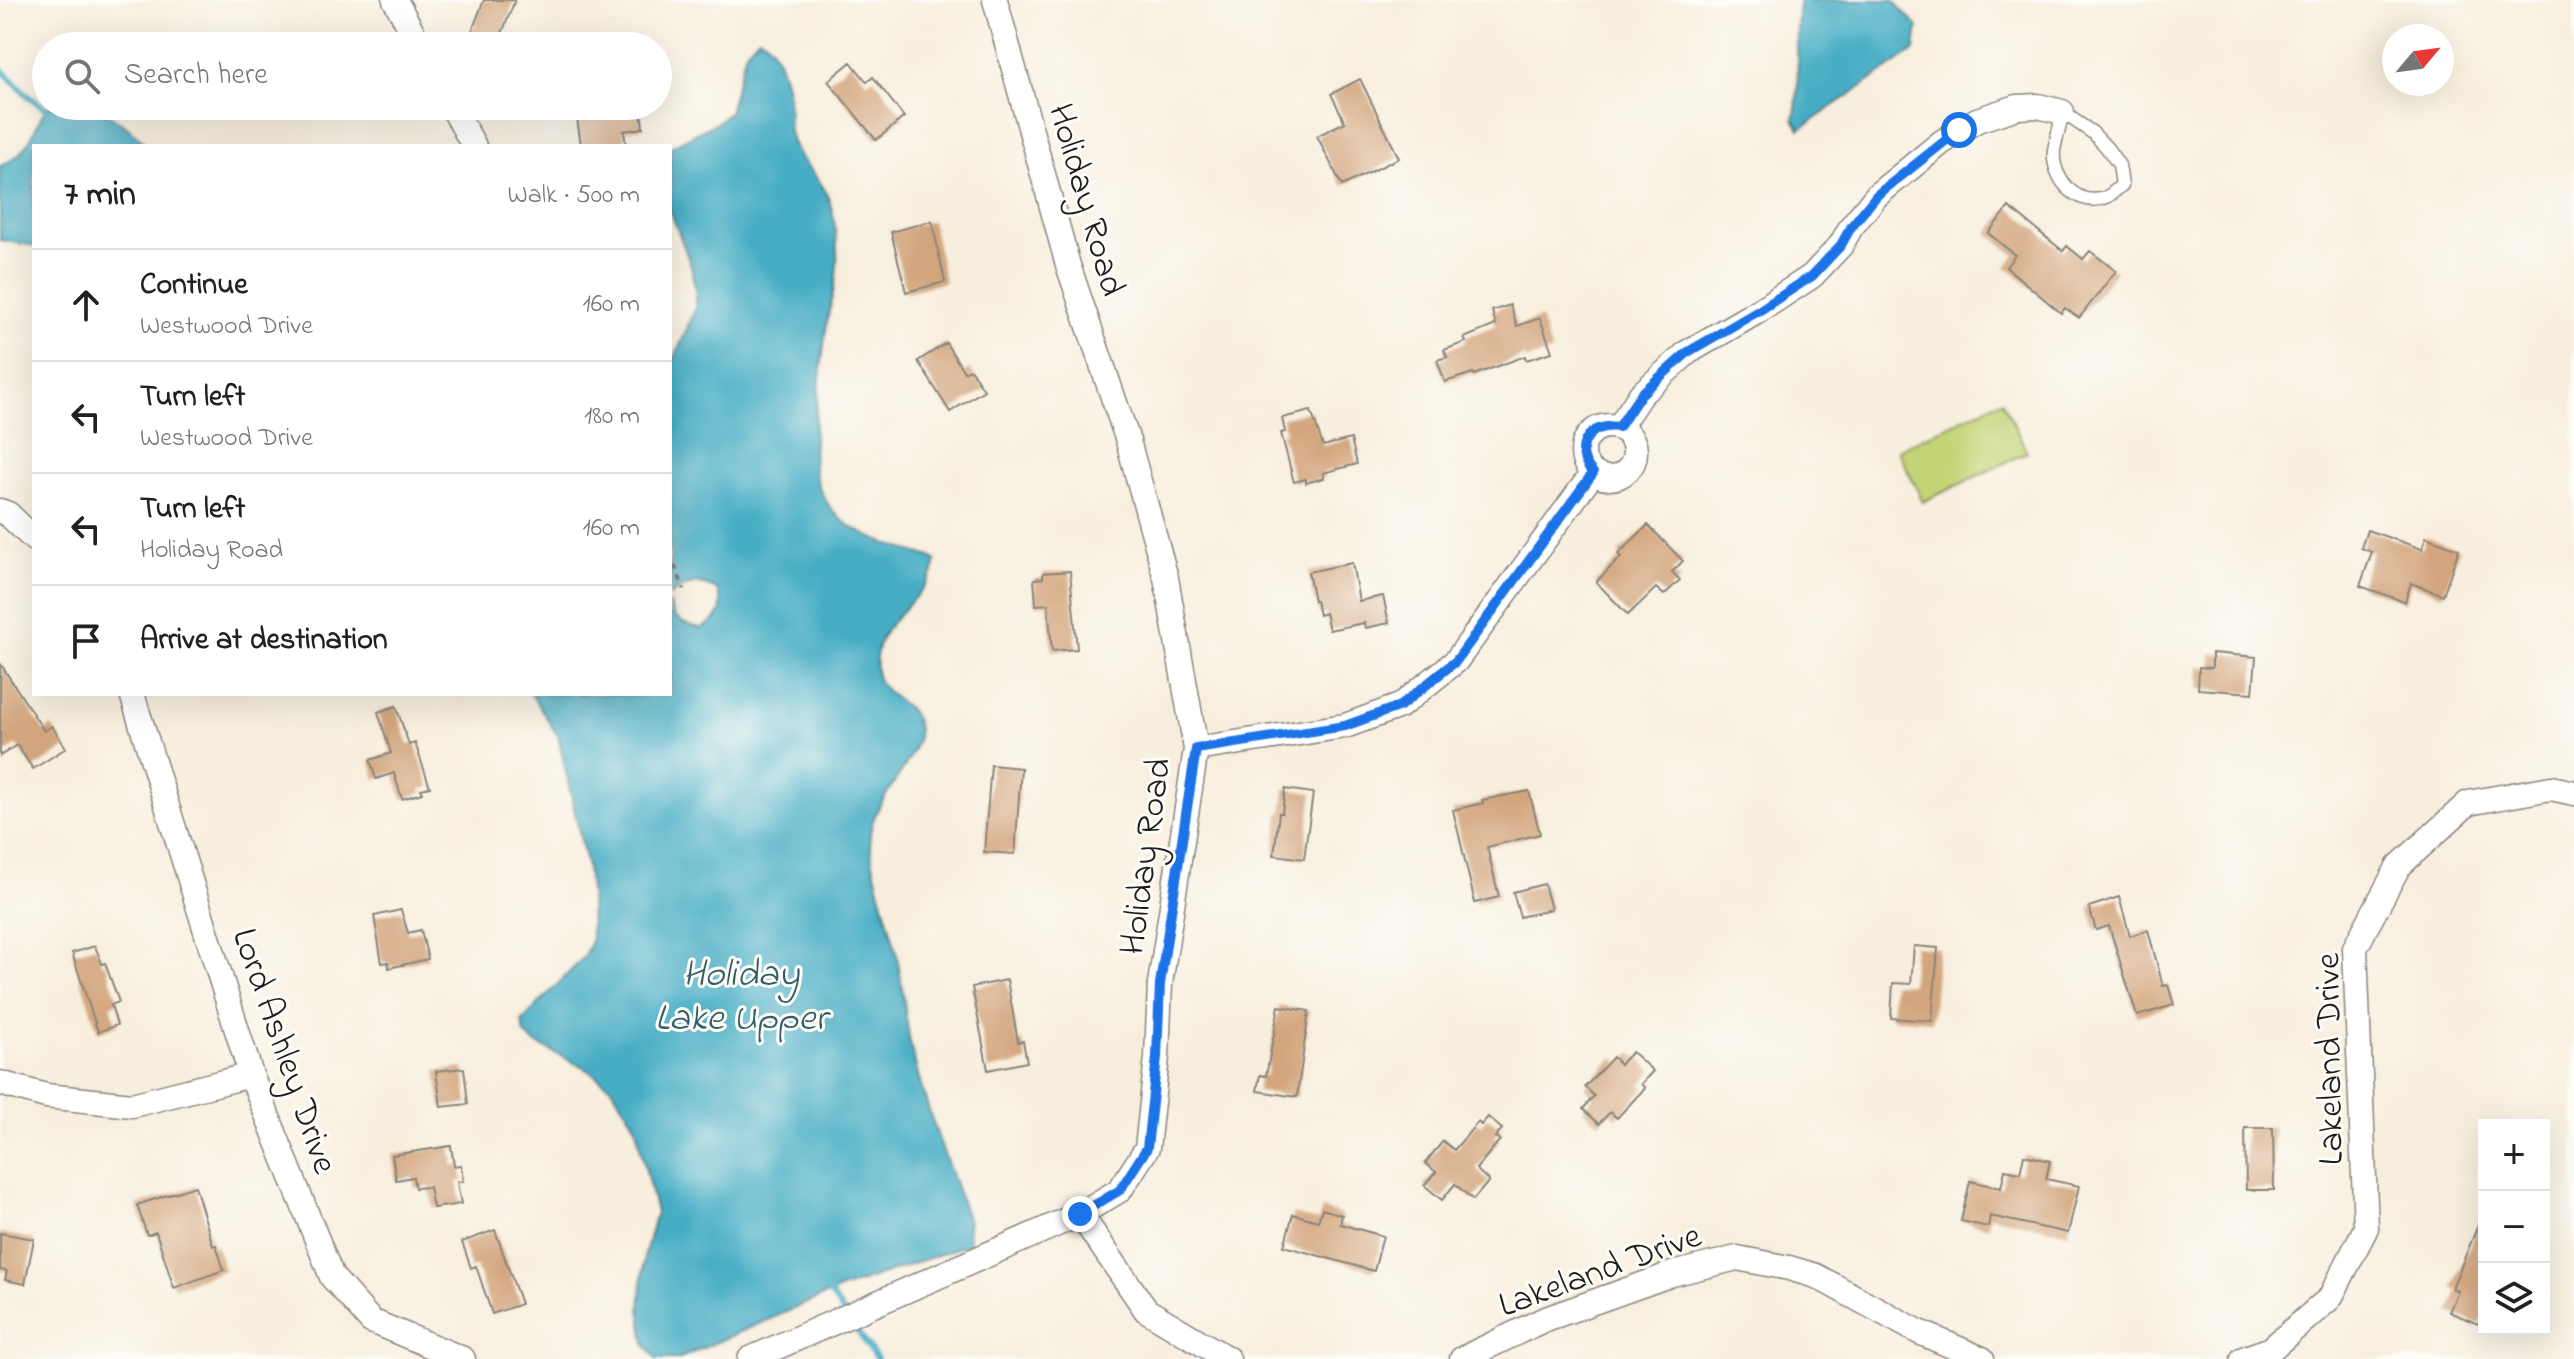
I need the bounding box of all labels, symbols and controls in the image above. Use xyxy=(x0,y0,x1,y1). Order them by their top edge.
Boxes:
north arrow xyxy=(2382,24,2454,96)
search box xyxy=(32,32,672,120)
icon: search xyxy=(60,54,104,98)
text: Search here xyxy=(124,54,268,98)
street label: Holiday Road xyxy=(1032,98,1137,303)
route start xyxy=(1941,112,1977,148)
text: 7 min xyxy=(64,171,136,221)
text: Walk · 500 m xyxy=(508,177,640,215)
text: Continue xyxy=(140,264,248,308)
icon: ahead xyxy=(64,283,108,327)
text: 160 m xyxy=(582,286,640,324)
text: Westwood Drive xyxy=(140,308,313,346)
text: Turn left xyxy=(140,376,245,420)
icon: left xyxy=(64,395,108,439)
text: 180 m xyxy=(584,398,640,436)
text: Westwood Drive xyxy=(140,420,313,458)
text: Turn left xyxy=(140,488,245,532)
icon: left xyxy=(64,507,108,551)
text: 160 m xyxy=(582,510,640,548)
text: Holiday Road xyxy=(140,532,283,570)
icon: arrive xyxy=(64,619,108,663)
text: Arrive at destination xyxy=(140,619,388,663)
street label: Holiday Road xyxy=(1107,755,1187,958)
street label: Lord Ashley Drive xyxy=(216,922,350,1182)
water label: Holiday Lake Upper xyxy=(655,948,831,1048)
street label: Lakeland Drive xyxy=(2303,951,2360,1166)
map controls xyxy=(2478,1119,2550,1335)
button: + xyxy=(2478,1119,2550,1191)
button: − xyxy=(2478,1191,2550,1263)
route end xyxy=(1062,1196,1098,1232)
street label: Lakeland Drive xyxy=(1492,1211,1710,1333)
button: layers xyxy=(2478,1263,2550,1335)

